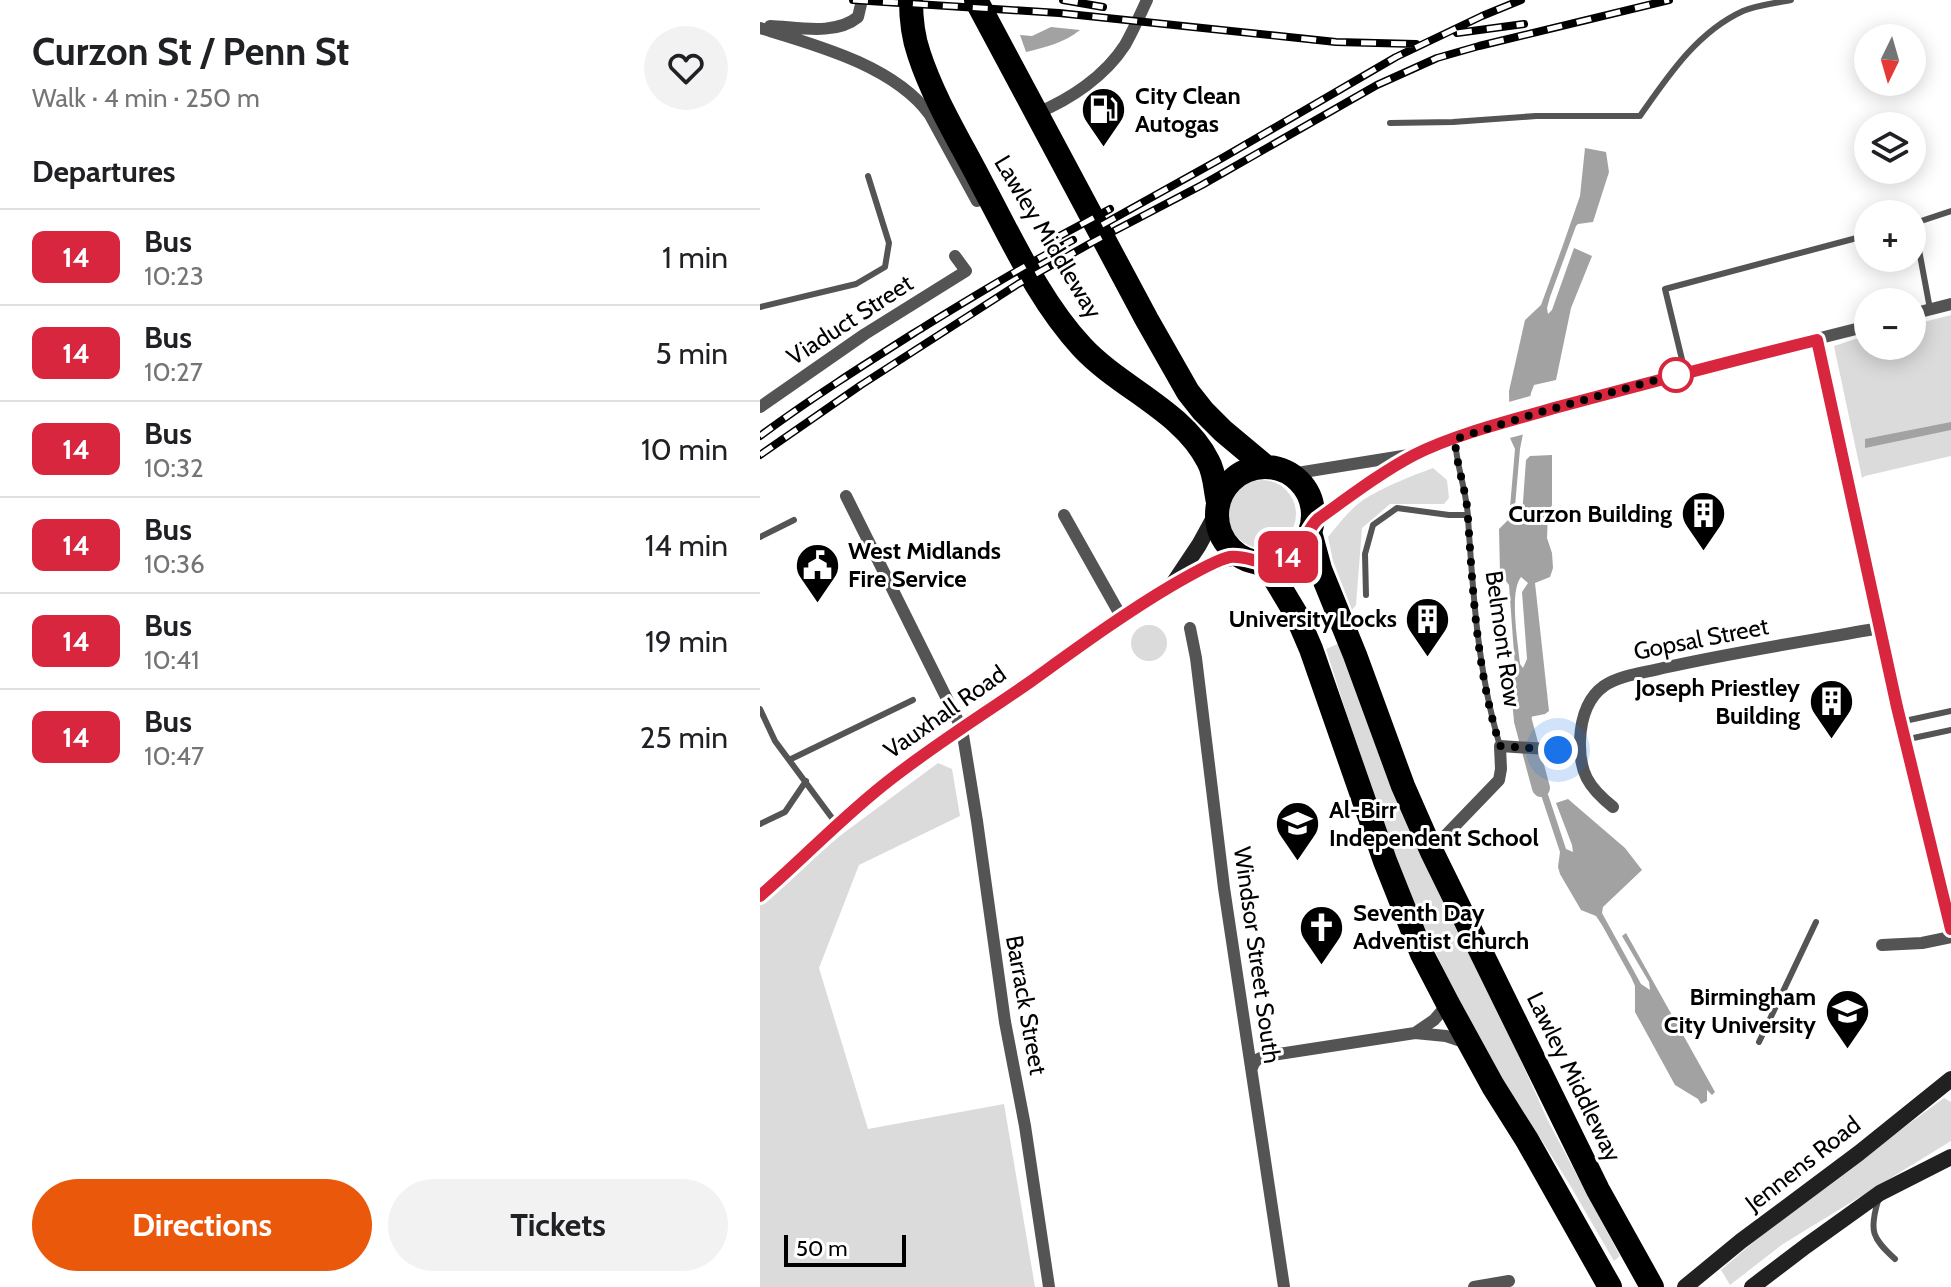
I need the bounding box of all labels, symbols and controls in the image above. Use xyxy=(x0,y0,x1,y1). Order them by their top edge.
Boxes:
north arrow xyxy=(1854,24,1926,96)
map controls xyxy=(1854,24,1926,360)
button: heart xyxy=(644,26,728,110)
text: Curzon St / Penn St xyxy=(32,28,349,75)
place label: City Clean Autogas xyxy=(1135,81,1241,138)
text: Walk · 4 min · 250 m xyxy=(32,82,260,114)
fuel station icon: City Clean Autogas xyxy=(1080,86,1128,149)
button: layers xyxy=(1854,112,1926,184)
street label: Lawley Middleway xyxy=(988,150,1109,324)
text: Departures xyxy=(32,153,176,190)
button: + xyxy=(1854,200,1926,272)
text: Bus xyxy=(144,223,192,260)
text: 1 min xyxy=(662,239,728,276)
text: 14 xyxy=(62,240,90,274)
text: 10:23 xyxy=(144,260,204,292)
street label: Viaduct Street xyxy=(781,268,918,371)
button: − xyxy=(1854,288,1926,360)
text: Bus xyxy=(144,319,192,356)
text: 5 min xyxy=(656,335,728,372)
text: 14 xyxy=(62,336,90,370)
text: 10:27 xyxy=(144,356,203,388)
unlabelled marker xyxy=(1659,358,1693,392)
text: Bus xyxy=(144,415,192,452)
text: 10 min xyxy=(641,431,728,468)
text: 14 xyxy=(62,432,90,466)
text: 10:32 xyxy=(144,452,204,484)
building icon: Curzon Building xyxy=(1679,490,1727,553)
place label: Curzon Building xyxy=(1508,499,1672,528)
text: Bus xyxy=(144,511,192,548)
text: 14 min xyxy=(645,527,728,564)
text: 14 xyxy=(62,528,90,562)
line badge: 14 xyxy=(1252,531,1324,583)
place label: West Midlands Fire Service xyxy=(848,536,1001,593)
text: 14 xyxy=(1274,540,1302,574)
public building icon: West Midlands Fire Service xyxy=(793,541,841,604)
text: 10:36 xyxy=(144,548,205,580)
street label: Belmont Row xyxy=(1480,569,1528,710)
building icon: University Locks xyxy=(1404,595,1452,658)
place label: University Locks xyxy=(1228,604,1397,633)
text: Bus xyxy=(144,607,192,644)
street label: Gopsal Street xyxy=(1631,611,1771,666)
text: 19 min xyxy=(645,623,728,660)
text: 14 xyxy=(62,624,90,658)
text: 10:41 xyxy=(144,644,200,676)
street label: Vauxhall Road xyxy=(878,659,1011,764)
place label: Joseph Priestley Building xyxy=(1634,673,1800,730)
building icon: Joseph Priestley Building xyxy=(1807,678,1855,741)
text: Bus xyxy=(144,703,192,740)
text: 25 min xyxy=(640,719,728,756)
text: 14 xyxy=(62,720,90,754)
your location xyxy=(1538,730,1578,770)
text: 10:47 xyxy=(144,740,204,772)
place label: Al-Birr Independent School xyxy=(1329,795,1539,852)
school or university icon: Al-Birr Independent School xyxy=(1274,800,1322,863)
street label: Windsor Street South xyxy=(1228,845,1287,1065)
place label: Seventh Day Adventist Church xyxy=(1353,898,1529,955)
church icon: Seventh Day Adventist Church xyxy=(1298,903,1346,966)
street label: Barrack Street xyxy=(1000,933,1053,1077)
place label: Birmingham City University xyxy=(1664,982,1816,1039)
street label: Lawley Middleway xyxy=(1521,987,1628,1166)
school or university icon: Birmingham City University xyxy=(1823,987,1871,1050)
street label: Jennens Road xyxy=(1739,1110,1866,1218)
button: Directions xyxy=(32,1179,372,1271)
button: Tickets xyxy=(388,1179,728,1271)
scale bar xyxy=(784,1231,906,1267)
text: 50 m xyxy=(796,1235,848,1262)

